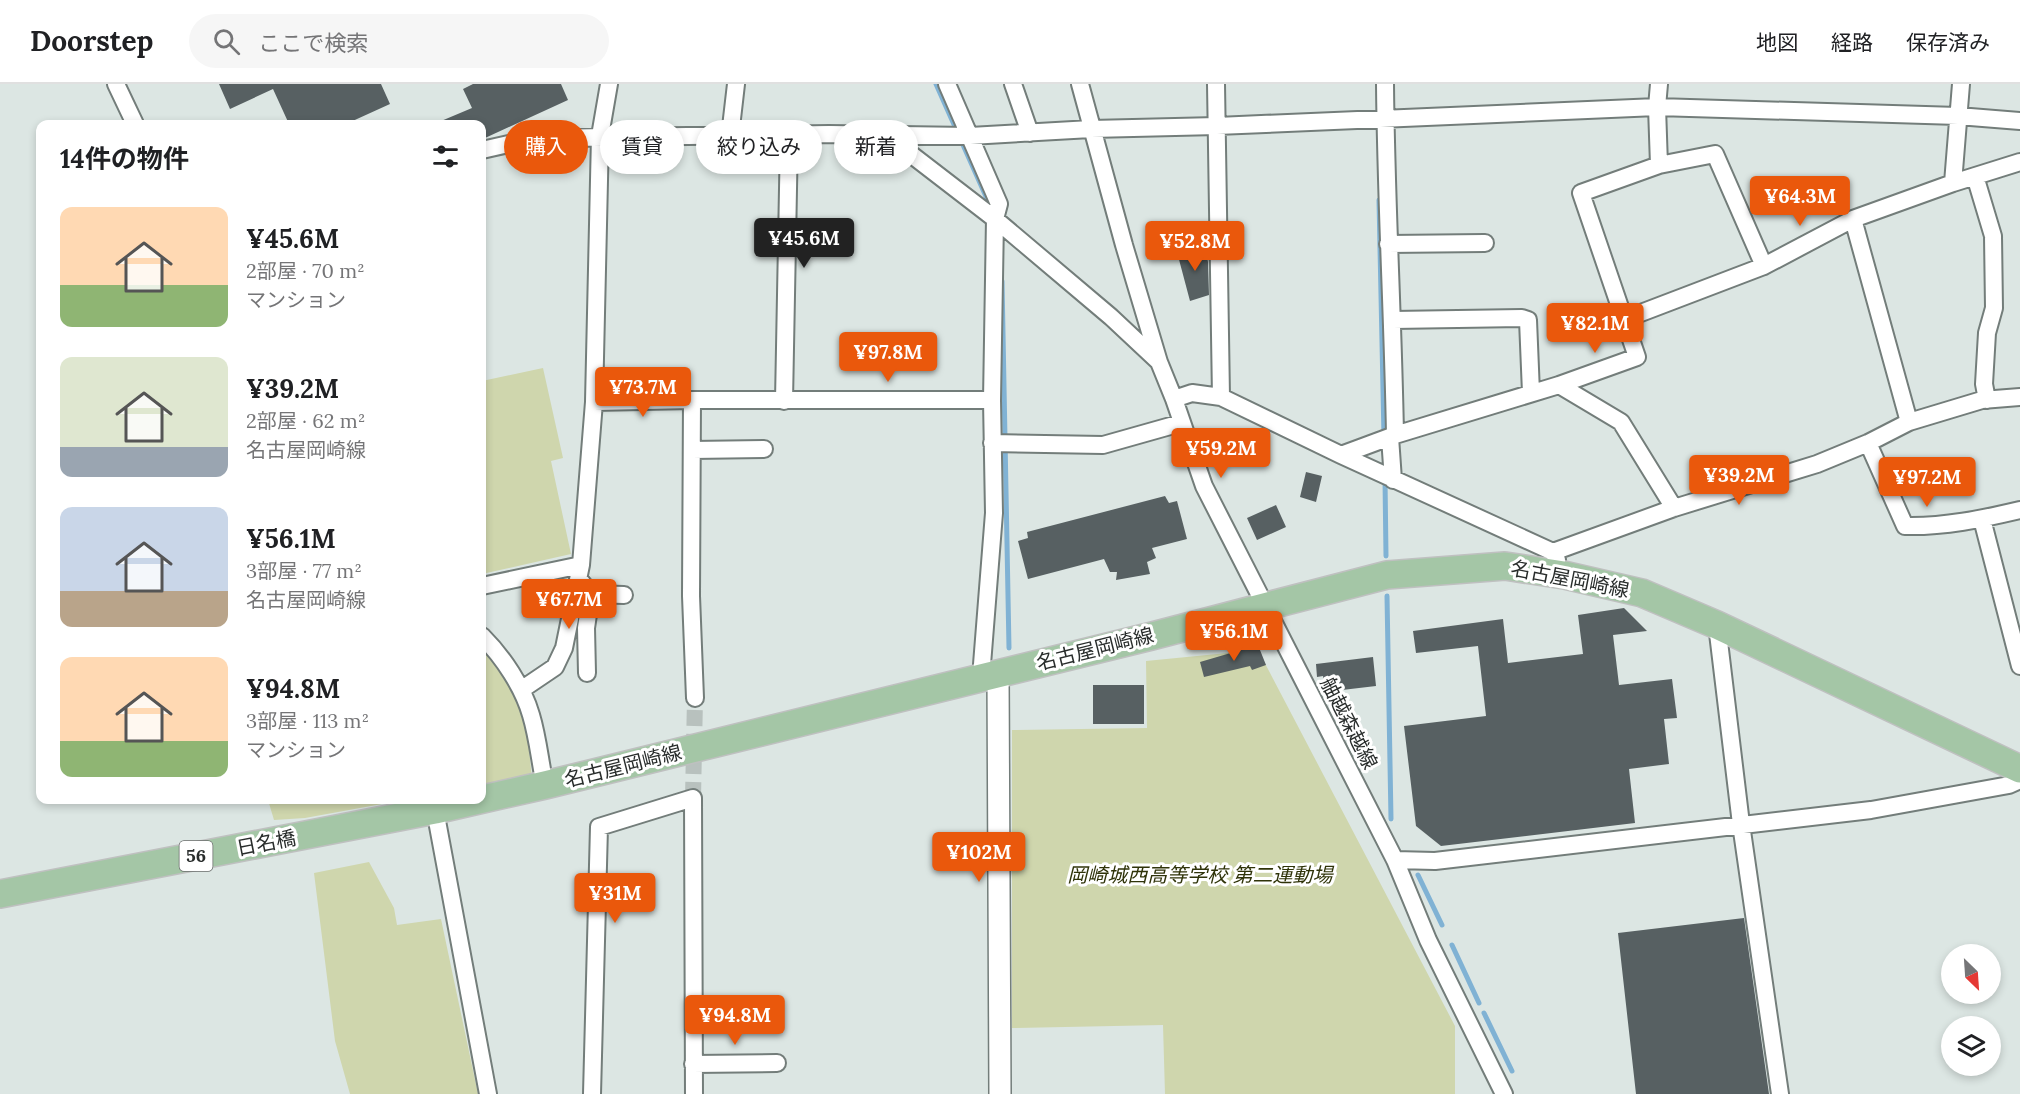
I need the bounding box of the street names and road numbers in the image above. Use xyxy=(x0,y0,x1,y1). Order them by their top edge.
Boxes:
street label: 名古屋岡崎線 xyxy=(1509,555,1631,602)
street label: 名古屋岡崎線 xyxy=(1034,622,1156,675)
street label: 舳越森越線 xyxy=(1316,673,1383,773)
street label: 名古屋岡崎線 xyxy=(562,739,684,792)
street label: 日名橋 xyxy=(234,825,298,861)
road number: 56 xyxy=(180,841,212,871)

